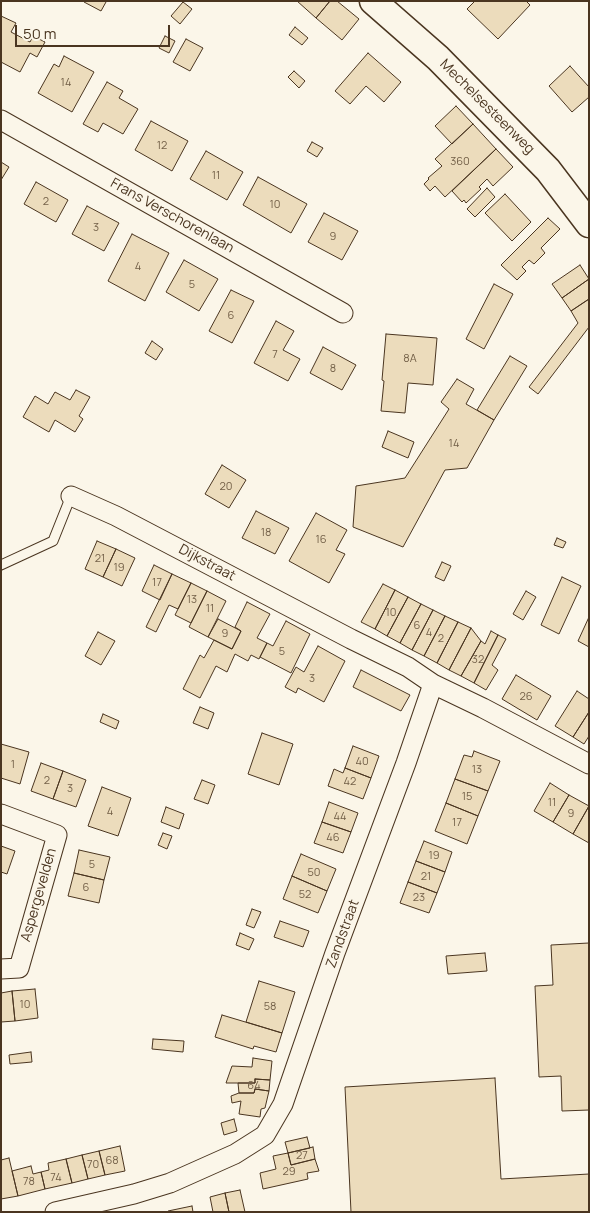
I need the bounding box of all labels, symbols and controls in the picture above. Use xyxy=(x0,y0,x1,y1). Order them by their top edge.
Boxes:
scale bar xyxy=(18,15,172,47)
text: 50 m xyxy=(23,23,57,44)
street label: Mechelsesteenweg xyxy=(436,56,538,158)
house number: 14 xyxy=(61,76,71,90)
house number: 12 xyxy=(157,139,167,153)
house number: 360 xyxy=(450,155,470,169)
house number: 11 xyxy=(212,169,220,183)
street label: Frans Verschorenlaan xyxy=(107,175,237,257)
house number: 2 xyxy=(43,195,49,209)
house number: 10 xyxy=(270,198,280,212)
house number: 3 xyxy=(93,221,99,235)
house number: 9 xyxy=(330,230,336,244)
house number: 4 xyxy=(135,260,141,274)
house number: 5 xyxy=(189,278,195,292)
house number: 6 xyxy=(228,309,234,323)
house number: 7 xyxy=(272,348,278,362)
house number: 8A xyxy=(403,352,417,366)
house number: 8 xyxy=(330,362,336,376)
house number: 14 xyxy=(449,437,459,451)
house number: 20 xyxy=(220,480,232,494)
house number: 18 xyxy=(261,526,271,540)
house number: 16 xyxy=(315,533,327,547)
street label: Dijkstraat xyxy=(176,541,238,585)
house number: 21 xyxy=(95,552,105,566)
house number: 19 xyxy=(113,561,125,575)
house number: 17 xyxy=(152,576,162,590)
house number: 13 xyxy=(187,593,197,607)
house number: 11 xyxy=(206,602,214,616)
house number: 10 xyxy=(386,606,396,620)
house number: 6 xyxy=(414,619,420,633)
house number: 4 xyxy=(426,626,432,640)
house number: 9 xyxy=(222,627,228,641)
house number: 2 xyxy=(438,632,444,646)
house number: 5 xyxy=(279,645,285,659)
house number: 32 xyxy=(472,653,484,667)
house number: 3 xyxy=(309,672,315,686)
house number: 26 xyxy=(519,690,533,704)
house number: 40 xyxy=(355,755,369,769)
house number: 1 xyxy=(11,758,15,772)
house number: 13 xyxy=(472,763,482,777)
house number: 2 xyxy=(44,774,50,788)
house number: 42 xyxy=(344,775,356,789)
house number: 3 xyxy=(67,782,73,796)
house number: 15 xyxy=(462,790,472,804)
house number: 11 xyxy=(548,796,556,810)
house number: 4 xyxy=(107,805,113,819)
house number: 9 xyxy=(568,807,574,821)
house number: 44 xyxy=(333,810,347,824)
house number: 17 xyxy=(452,816,462,830)
house number: 46 xyxy=(326,831,340,845)
street label: Aspergevelden xyxy=(18,846,60,944)
house number: 19 xyxy=(428,849,440,863)
house number: 5 xyxy=(89,858,95,872)
house number: 50 xyxy=(307,866,321,880)
house number: 21 xyxy=(421,870,431,884)
house number: 6 xyxy=(83,881,89,895)
house number: 52 xyxy=(299,888,311,902)
house number: 23 xyxy=(413,891,425,905)
street label: Zandstraat xyxy=(323,897,363,971)
house number: 10 xyxy=(20,998,30,1012)
house number: 58 xyxy=(264,1000,276,1014)
house number: 64 xyxy=(247,1079,261,1093)
house number: 27 xyxy=(296,1149,308,1163)
house number: 68 xyxy=(105,1154,119,1168)
house number: 70 xyxy=(87,1158,99,1172)
house number: 29 xyxy=(282,1165,296,1179)
house number: 74 xyxy=(50,1171,62,1185)
house number: 78 xyxy=(23,1175,35,1189)

